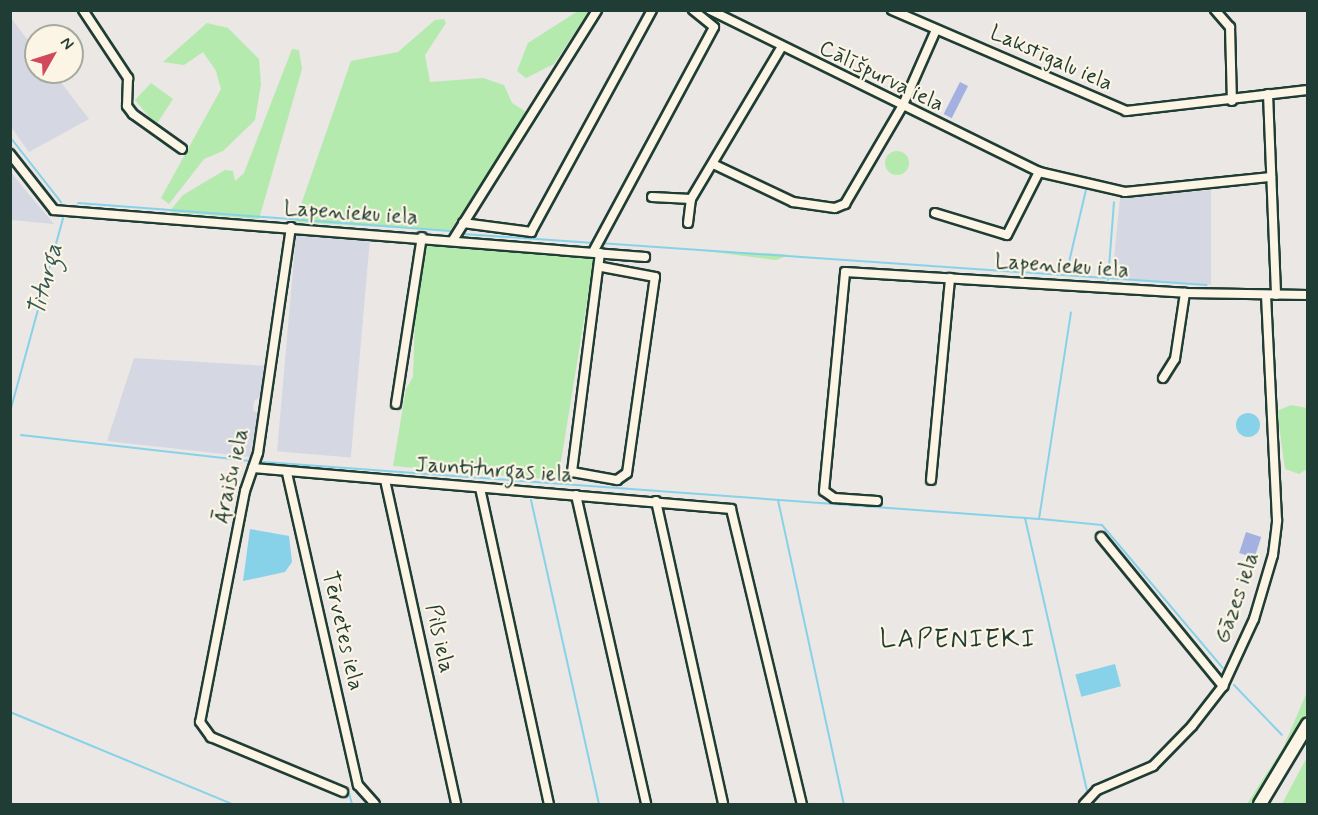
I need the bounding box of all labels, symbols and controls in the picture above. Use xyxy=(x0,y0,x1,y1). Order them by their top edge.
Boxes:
street label: Lakstīgalu iela xyxy=(985,20,1117,98)
north arrow xyxy=(24,24,84,84)
text: N xyxy=(55,33,78,54)
street label: Cālīšpurva iela xyxy=(814,35,948,119)
street label: Lapenieku iela xyxy=(282,196,420,232)
water label: Titurga xyxy=(23,240,69,320)
street label: Lapenieku iela xyxy=(993,249,1131,285)
street label: Āraišu iela xyxy=(208,425,256,527)
street label: Jauntiturgas iela xyxy=(414,452,574,490)
street label: Gāzes iela xyxy=(1210,548,1266,648)
street label: Tērvetes iela xyxy=(315,568,369,694)
street label: Pils iela xyxy=(419,602,459,676)
district label: LAPENIEKI xyxy=(881,625,1035,657)

